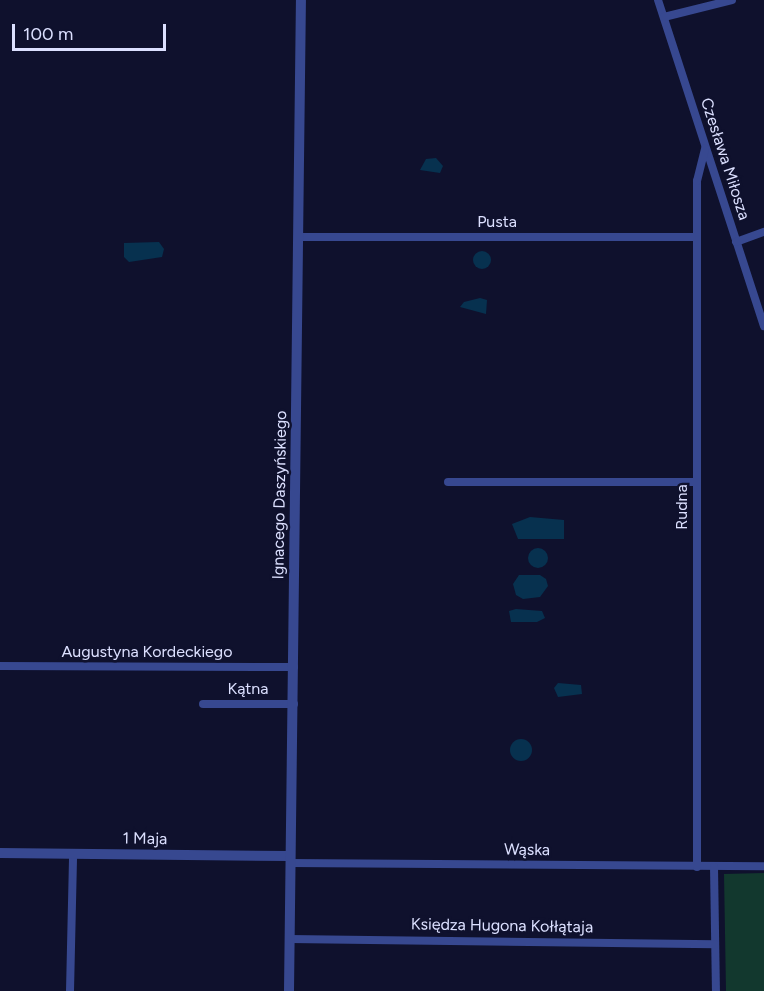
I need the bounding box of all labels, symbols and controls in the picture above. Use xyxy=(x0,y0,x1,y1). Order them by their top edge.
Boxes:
scale bar xyxy=(15,12,170,50)
text: 100 m xyxy=(23,23,73,45)
street label: Czesława Miłosza xyxy=(696,96,754,222)
street label: Pusta xyxy=(477,212,517,232)
street label: Ignacego Daszyńskiego xyxy=(269,410,291,580)
street label: Rudna xyxy=(672,484,692,530)
street label: Augustyna Kordeckiego xyxy=(61,642,233,662)
street label: Kątna xyxy=(228,679,268,699)
street label: 1 Maja xyxy=(122,829,168,849)
street label: Wąska xyxy=(504,840,550,860)
street label: Księdza Hugona Kołłątaja xyxy=(411,915,593,937)

